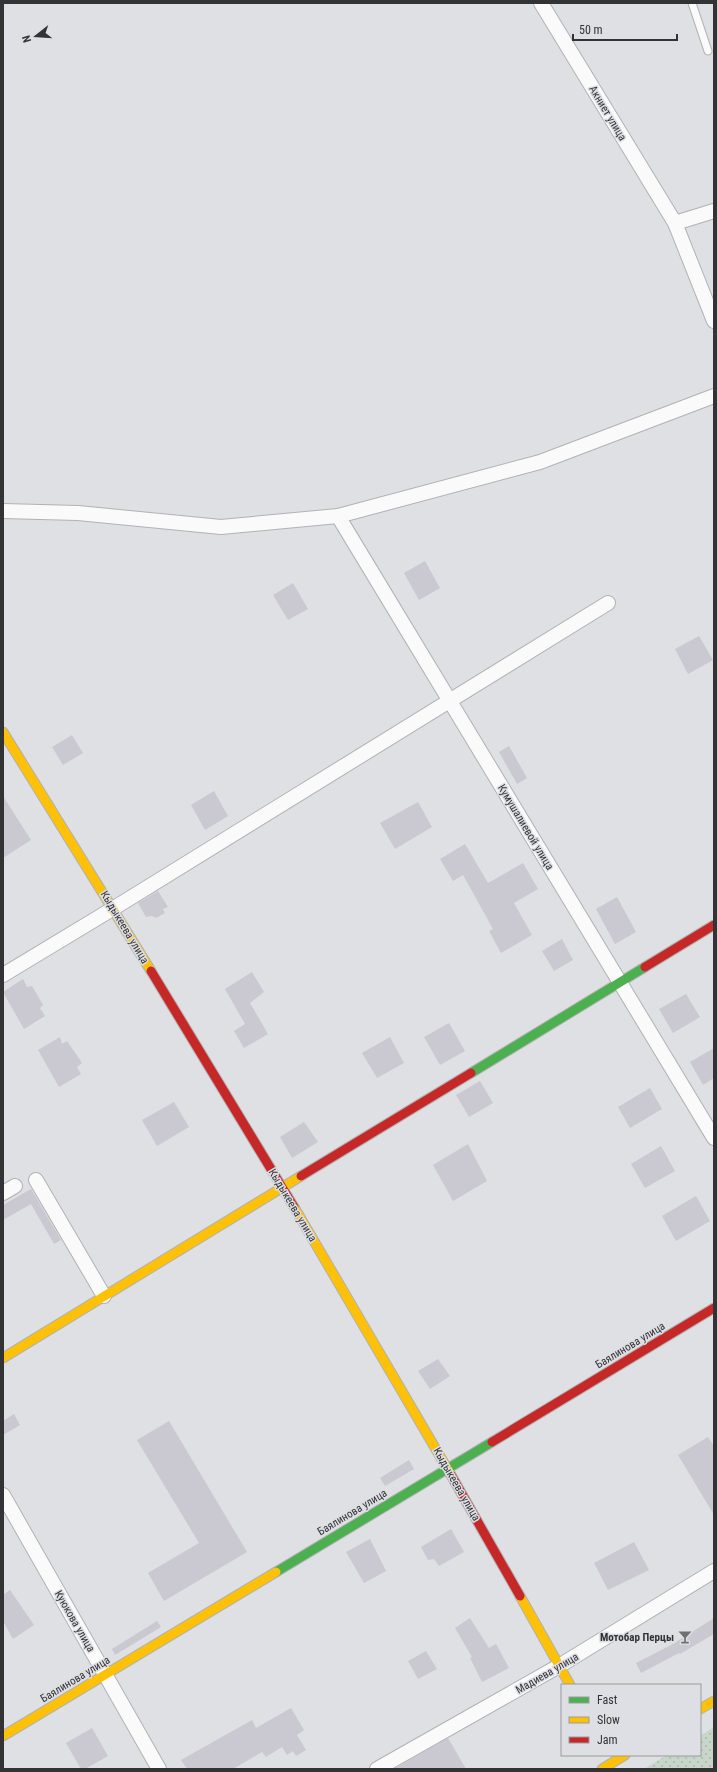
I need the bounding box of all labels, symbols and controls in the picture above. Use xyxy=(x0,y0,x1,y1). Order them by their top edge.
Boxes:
north arrow xyxy=(16,16,56,56)
scale bar xyxy=(573,16,677,42)
text: 50 m xyxy=(579,23,603,37)
text: N xyxy=(20,33,34,44)
street label: Акниет улица xyxy=(586,83,629,143)
street label: Кумушалиевой улица xyxy=(495,782,556,872)
street label: Кыдыкеева улица xyxy=(98,889,151,966)
street label: Кыдыкеева улица xyxy=(266,1167,319,1244)
street label: Баялинова улица xyxy=(593,1320,667,1371)
street label: Кыдыкеева улица xyxy=(430,1445,483,1523)
street label: Баялинова улица xyxy=(315,1487,389,1538)
street label: Куюкова улица xyxy=(52,1588,97,1654)
bar icon: Мотобар Перцы xyxy=(677,1629,693,1645)
place label: Мотобар Перцы xyxy=(600,1631,674,1644)
street label: Мадиева улица xyxy=(514,1650,581,1697)
street label: Баялинова улица xyxy=(38,1654,112,1705)
legend xyxy=(561,1684,701,1756)
text: Fast xyxy=(597,1693,618,1707)
text: Slow xyxy=(597,1713,620,1727)
text: Jam xyxy=(597,1733,618,1747)

